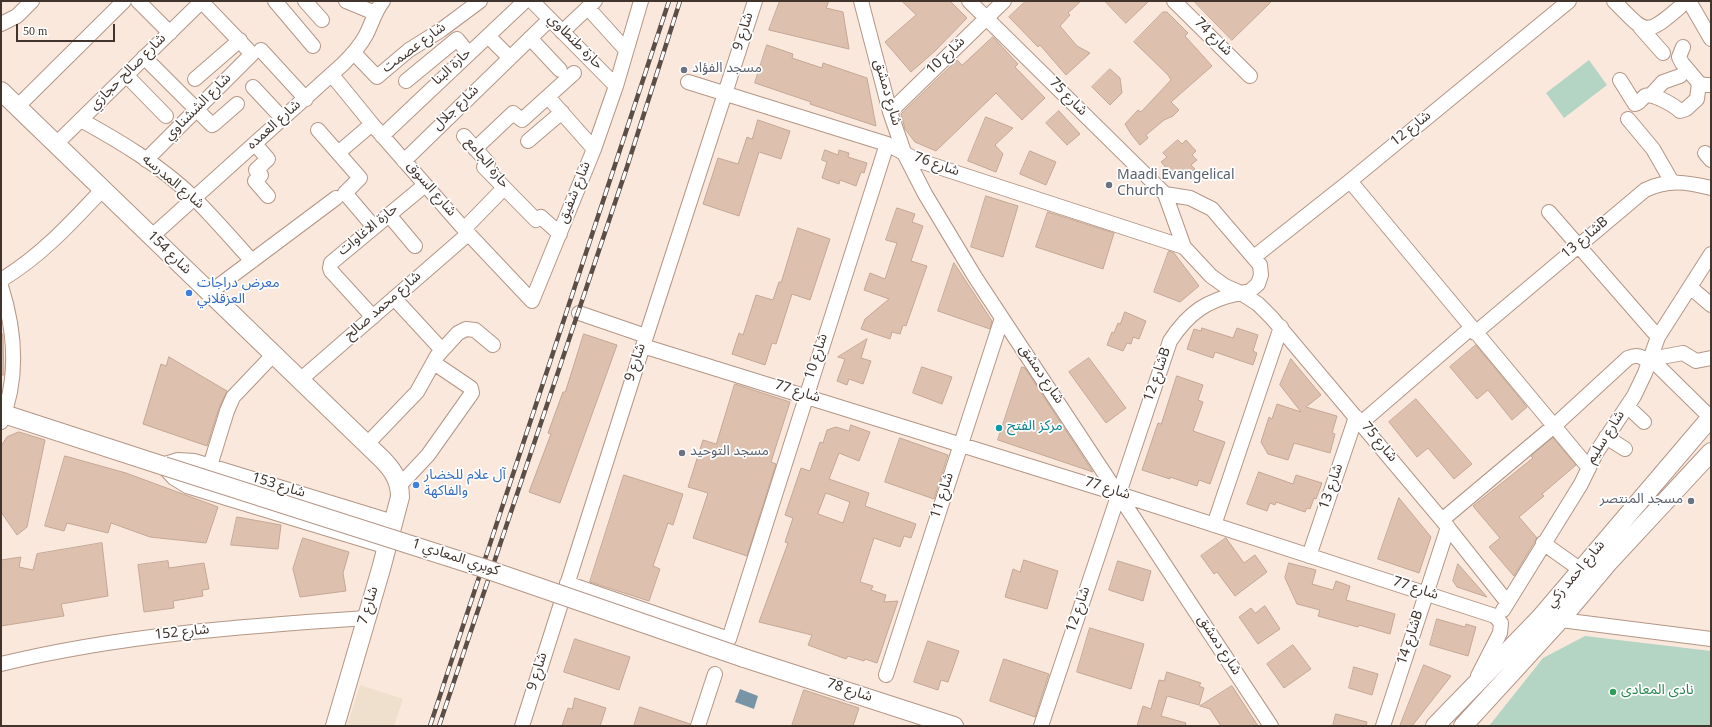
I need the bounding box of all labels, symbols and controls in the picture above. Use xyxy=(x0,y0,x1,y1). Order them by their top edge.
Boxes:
street label: شارع 9 xyxy=(731,11,759,53)
street label: حارة طنطاوي xyxy=(543,12,605,74)
street label: شارع 74 xyxy=(1189,15,1235,61)
scale bar xyxy=(18,16,117,42)
street label: شارع عصمت xyxy=(380,20,450,78)
text: 50 m xyxy=(23,24,47,38)
street label: شارع صالح حجازي xyxy=(87,31,171,115)
street label: شارع 10 xyxy=(924,35,970,79)
street label: حارة البنا xyxy=(430,46,476,90)
street label: شارع دمشق xyxy=(869,58,903,128)
place label: مسجد الفؤاد xyxy=(692,62,762,78)
marker: مسجد الفؤاد xyxy=(679,65,689,75)
street label: شارع الششناوي xyxy=(162,71,236,145)
street label: شارع 75 xyxy=(1044,75,1090,121)
street label: شارع جلال xyxy=(431,83,483,135)
street label: شارع العمده xyxy=(245,98,305,154)
street label: شارع 12 xyxy=(1388,109,1436,151)
street label: حارة الجامع xyxy=(460,135,512,193)
street label: شارع 76 xyxy=(911,150,961,182)
street label: شارع المدرسه xyxy=(138,152,206,214)
street label: شارع السوق xyxy=(402,159,458,221)
street label: شارع شفيق xyxy=(556,160,596,226)
place label: Maadi Evangelical Church xyxy=(1117,169,1235,202)
marker: Maadi Evangelical Church xyxy=(1104,180,1114,190)
street label: حارة الاغاوات xyxy=(336,202,402,260)
street label: شارع 13B xyxy=(1559,215,1613,263)
street label: شارع 154 xyxy=(142,229,194,279)
street label: شارع محمد صالح xyxy=(342,269,426,345)
place label: معرض دراجات العزقلاني xyxy=(197,277,280,310)
marker: معرض دراجات العزقلاني xyxy=(184,288,194,298)
street label: شارع 10 xyxy=(803,332,833,382)
street label: شارع 9 xyxy=(623,342,651,384)
street label: شارع دمشق xyxy=(1014,342,1066,408)
street label: شارع 12B xyxy=(1142,346,1176,404)
street label: شارع 77 xyxy=(772,378,822,408)
street label: شارع سليم xyxy=(1584,408,1630,468)
place label: مركز الفتح xyxy=(1007,420,1062,436)
street label: شارع 75 xyxy=(1356,420,1400,466)
marker: مركز الفتح xyxy=(994,423,1004,433)
place label: مسجد التوحيد xyxy=(690,445,769,461)
marker: مسجد التوحيد xyxy=(677,448,687,458)
street label: شارع 13 xyxy=(1317,462,1349,512)
place label: آل علام للخضار والفاكهة xyxy=(424,469,506,502)
street label: شارع 153 xyxy=(249,471,307,503)
street label: شارع 11 xyxy=(929,471,959,521)
street label: شارع 77 xyxy=(1082,475,1132,505)
marker: آل علام للخضار والفاكهة xyxy=(411,480,421,490)
place label: مسجد المنتصر xyxy=(1600,493,1683,509)
marker: مسجد المنتصر xyxy=(1686,496,1696,506)
street label: كوبري المعادي 1 xyxy=(409,537,501,581)
street label: شارع احمد زكي xyxy=(1544,538,1610,612)
street label: شارع 77 xyxy=(1390,575,1440,605)
street label: شارع 7 xyxy=(356,585,384,627)
street label: شارع 12 xyxy=(1064,585,1096,635)
street label: شارع 14B xyxy=(1395,609,1429,667)
street label: شارع دمشق xyxy=(1192,613,1244,679)
street label: شارع 152 xyxy=(154,623,210,645)
street label: شارع 9 xyxy=(525,651,553,693)
street label: شارع 78 xyxy=(824,677,874,707)
place label: نادى المعادى xyxy=(1621,684,1694,700)
marker: نادى المعادى xyxy=(1608,687,1618,697)

